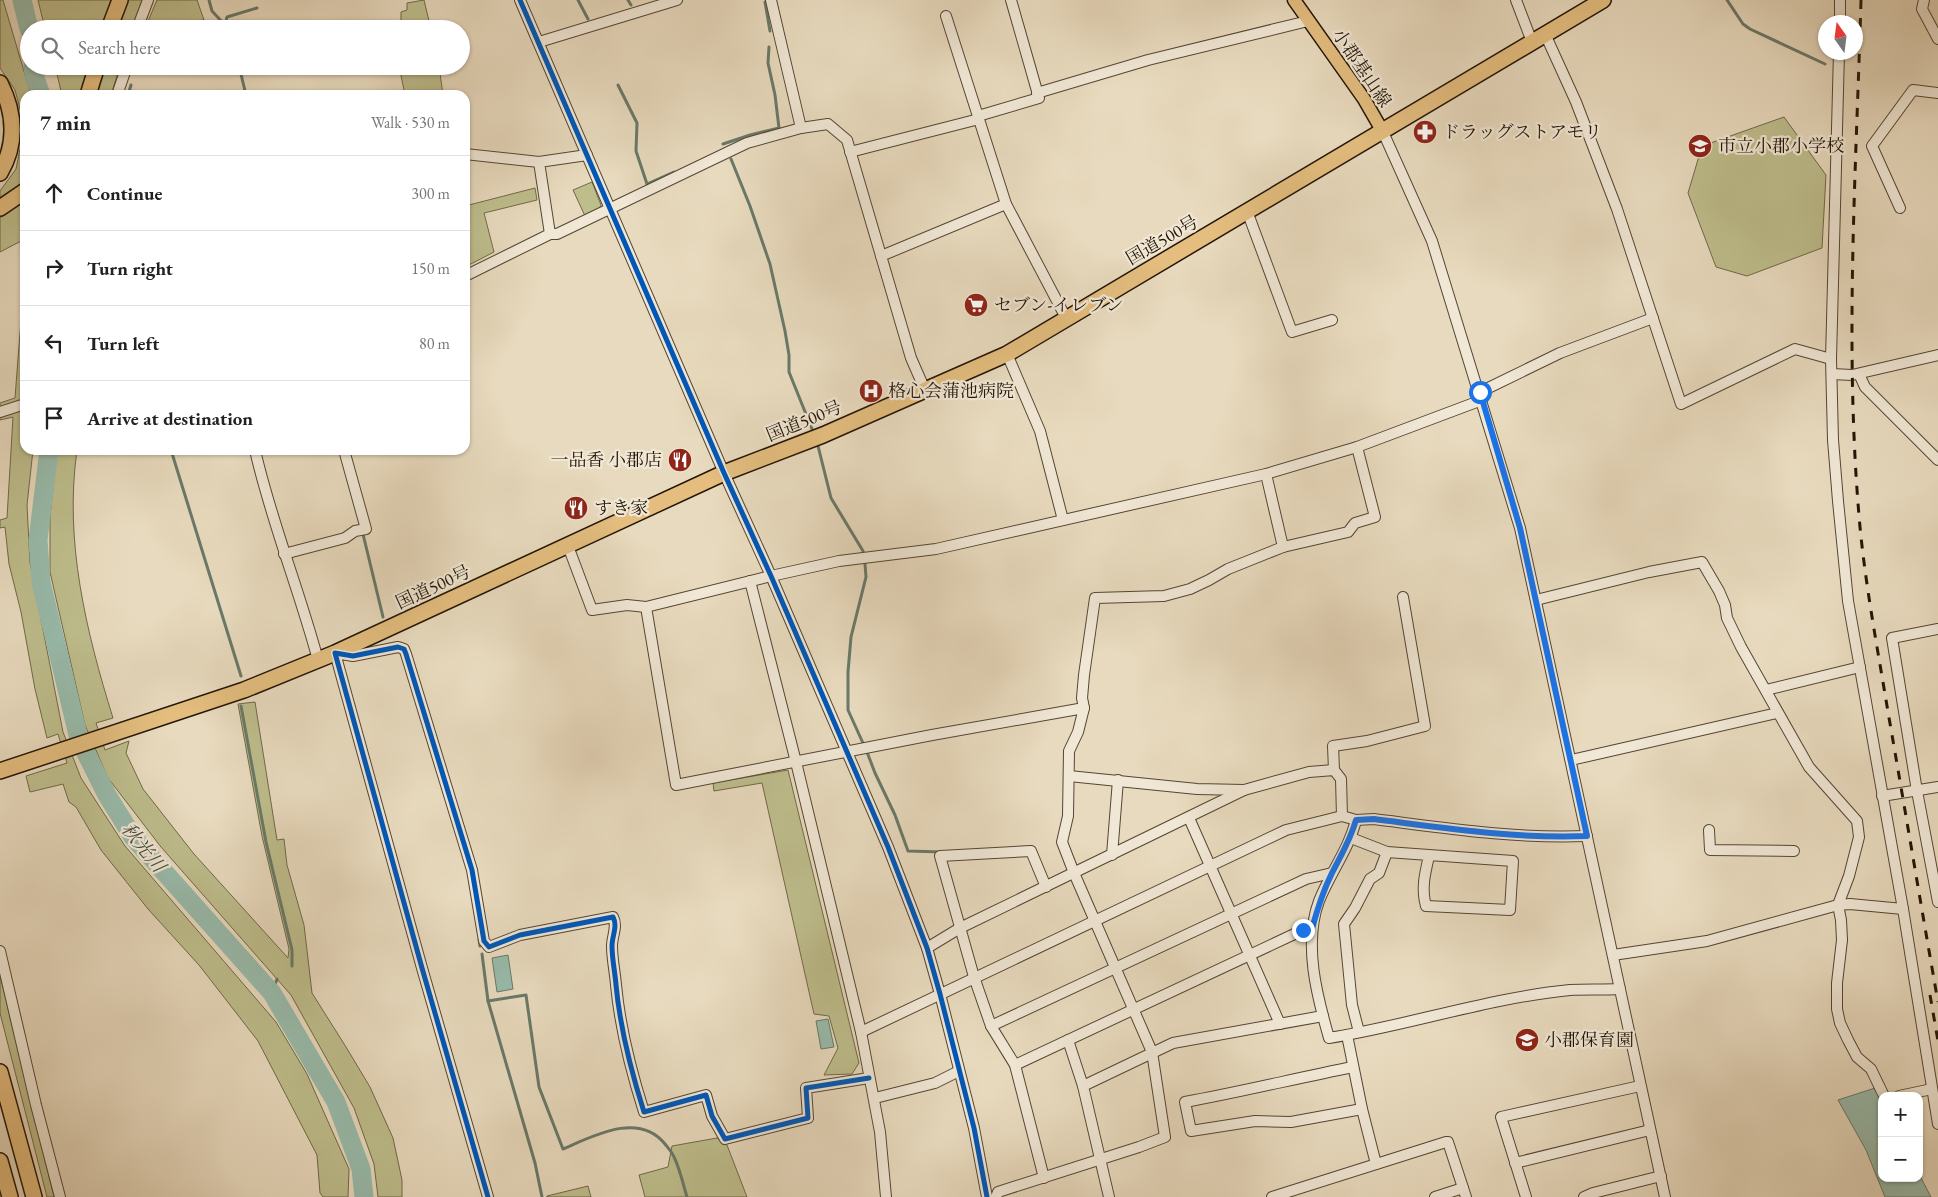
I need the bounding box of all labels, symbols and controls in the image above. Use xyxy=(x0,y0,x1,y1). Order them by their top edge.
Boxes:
north arrow xyxy=(1818,15,1863,60)
search box xyxy=(20,20,470,75)
street label: 小郡基山線 xyxy=(1328,24,1397,111)
icon: search xyxy=(38,34,66,62)
text: Search here xyxy=(78,35,160,60)
text: 7 min xyxy=(40,109,91,136)
text: Walk · 530 m xyxy=(371,112,450,133)
pharmacy icon: ドラッグストアモリ xyxy=(1412,119,1438,145)
place label: ドラッグストアモリ xyxy=(1442,120,1602,143)
school or university icon: 市立小郡小学校 xyxy=(1687,133,1713,159)
place label: 市立小郡小学校 xyxy=(1718,134,1844,157)
icon: ahead xyxy=(40,179,68,207)
text: Continue xyxy=(87,181,162,206)
text: 300 m xyxy=(411,183,450,204)
street label: 国道500号 xyxy=(1121,210,1202,270)
icon: right xyxy=(40,254,68,282)
text: Turn right xyxy=(87,256,173,281)
text: 150 m xyxy=(411,258,450,279)
supermarket icon: セブン-イレブン xyxy=(963,292,989,318)
place label: セブン-イレブン xyxy=(994,293,1124,316)
icon: left xyxy=(40,329,68,357)
text: Turn left xyxy=(87,331,159,356)
text: 80 m xyxy=(419,333,450,354)
hospital icon: 格心会蒲池病院 xyxy=(858,378,884,404)
place label: 格心会蒲池病院 xyxy=(888,379,1014,402)
route start xyxy=(1469,381,1492,404)
street label: 国道500号 xyxy=(762,395,845,446)
icon: arrive xyxy=(40,404,68,432)
text: Arrive at destination xyxy=(87,406,253,431)
restaurant icon: 一品香 小郡店 xyxy=(667,447,693,473)
place label: 一品香 小郡店 xyxy=(550,448,662,471)
restaurant icon: すき家 xyxy=(563,495,589,521)
place label: すき家 xyxy=(594,496,648,519)
street label: 国道500号 xyxy=(392,559,474,614)
water label: 秋光川 xyxy=(116,817,173,879)
route end xyxy=(1292,919,1315,942)
school or university icon: 小郡保育園 xyxy=(1514,1027,1540,1053)
place label: 小郡保育園 xyxy=(1544,1028,1634,1051)
map controls xyxy=(1878,1092,1923,1182)
button: + xyxy=(1878,1092,1923,1137)
button: − xyxy=(1878,1137,1923,1182)

